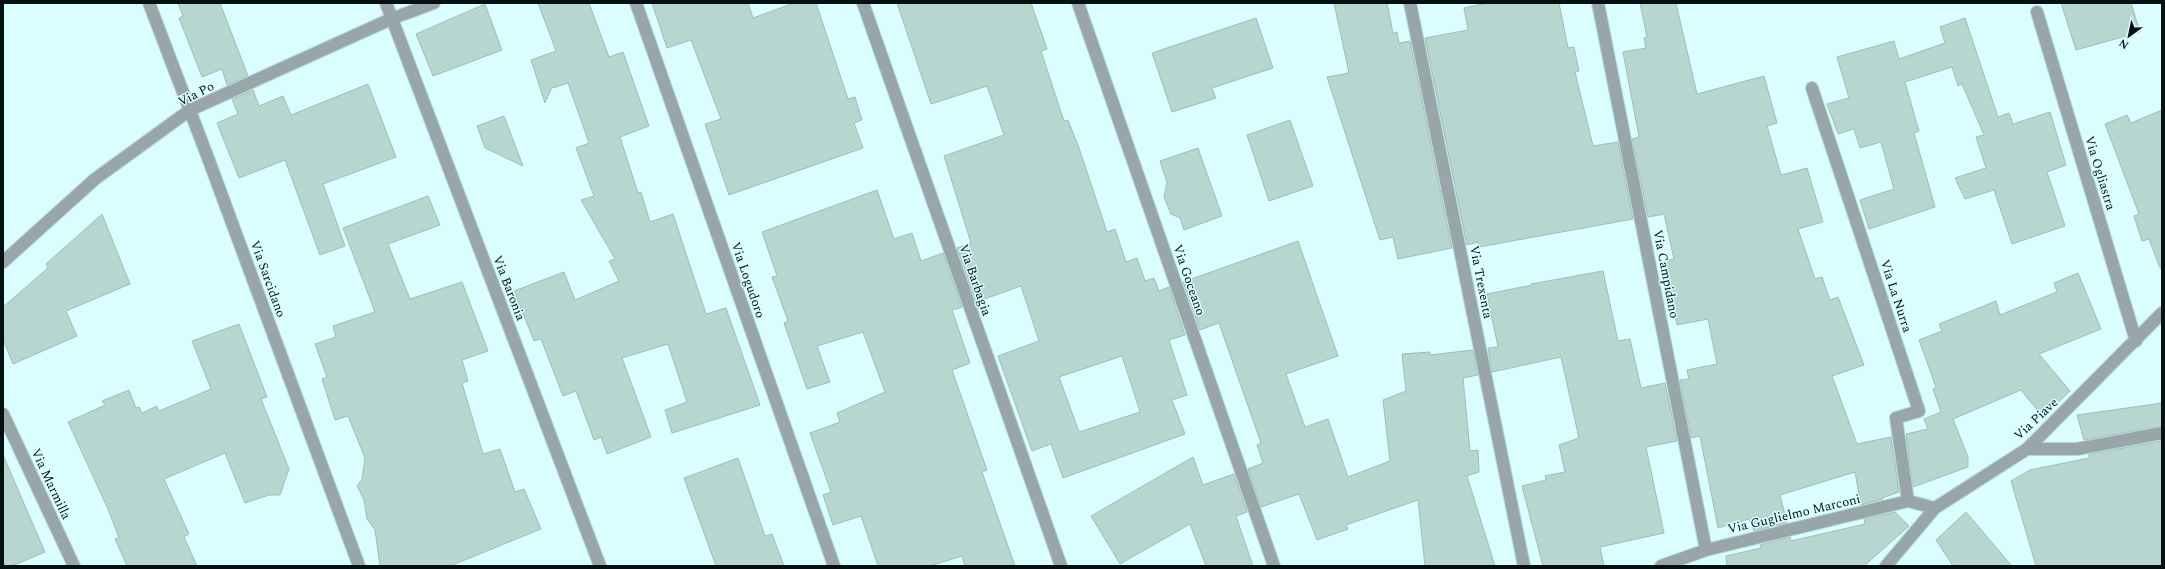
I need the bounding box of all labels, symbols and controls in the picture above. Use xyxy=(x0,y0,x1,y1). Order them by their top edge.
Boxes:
north arrow xyxy=(2109,16,2149,56)
text: N xyxy=(2115,34,2132,54)
street label: Via Po xyxy=(174,76,218,112)
street label: Via Ogliastra xyxy=(2079,133,2121,213)
street label: Via Campidano xyxy=(1648,228,1684,320)
street label: Via Sarcidano xyxy=(245,238,291,320)
street label: Via Logudoro xyxy=(726,239,770,321)
street label: Via Barbagia xyxy=(953,242,997,319)
street label: Via Goceano xyxy=(1168,242,1210,318)
street label: Via Trexenta xyxy=(1464,244,1498,321)
street label: Via Baronia xyxy=(487,253,531,324)
street label: Via La Nurra xyxy=(1875,257,1917,336)
street label: Via Piave xyxy=(2009,393,2063,445)
street label: Via Marmilla xyxy=(26,445,76,523)
street label: Via Guglielmo Marconi xyxy=(1726,489,1862,539)

